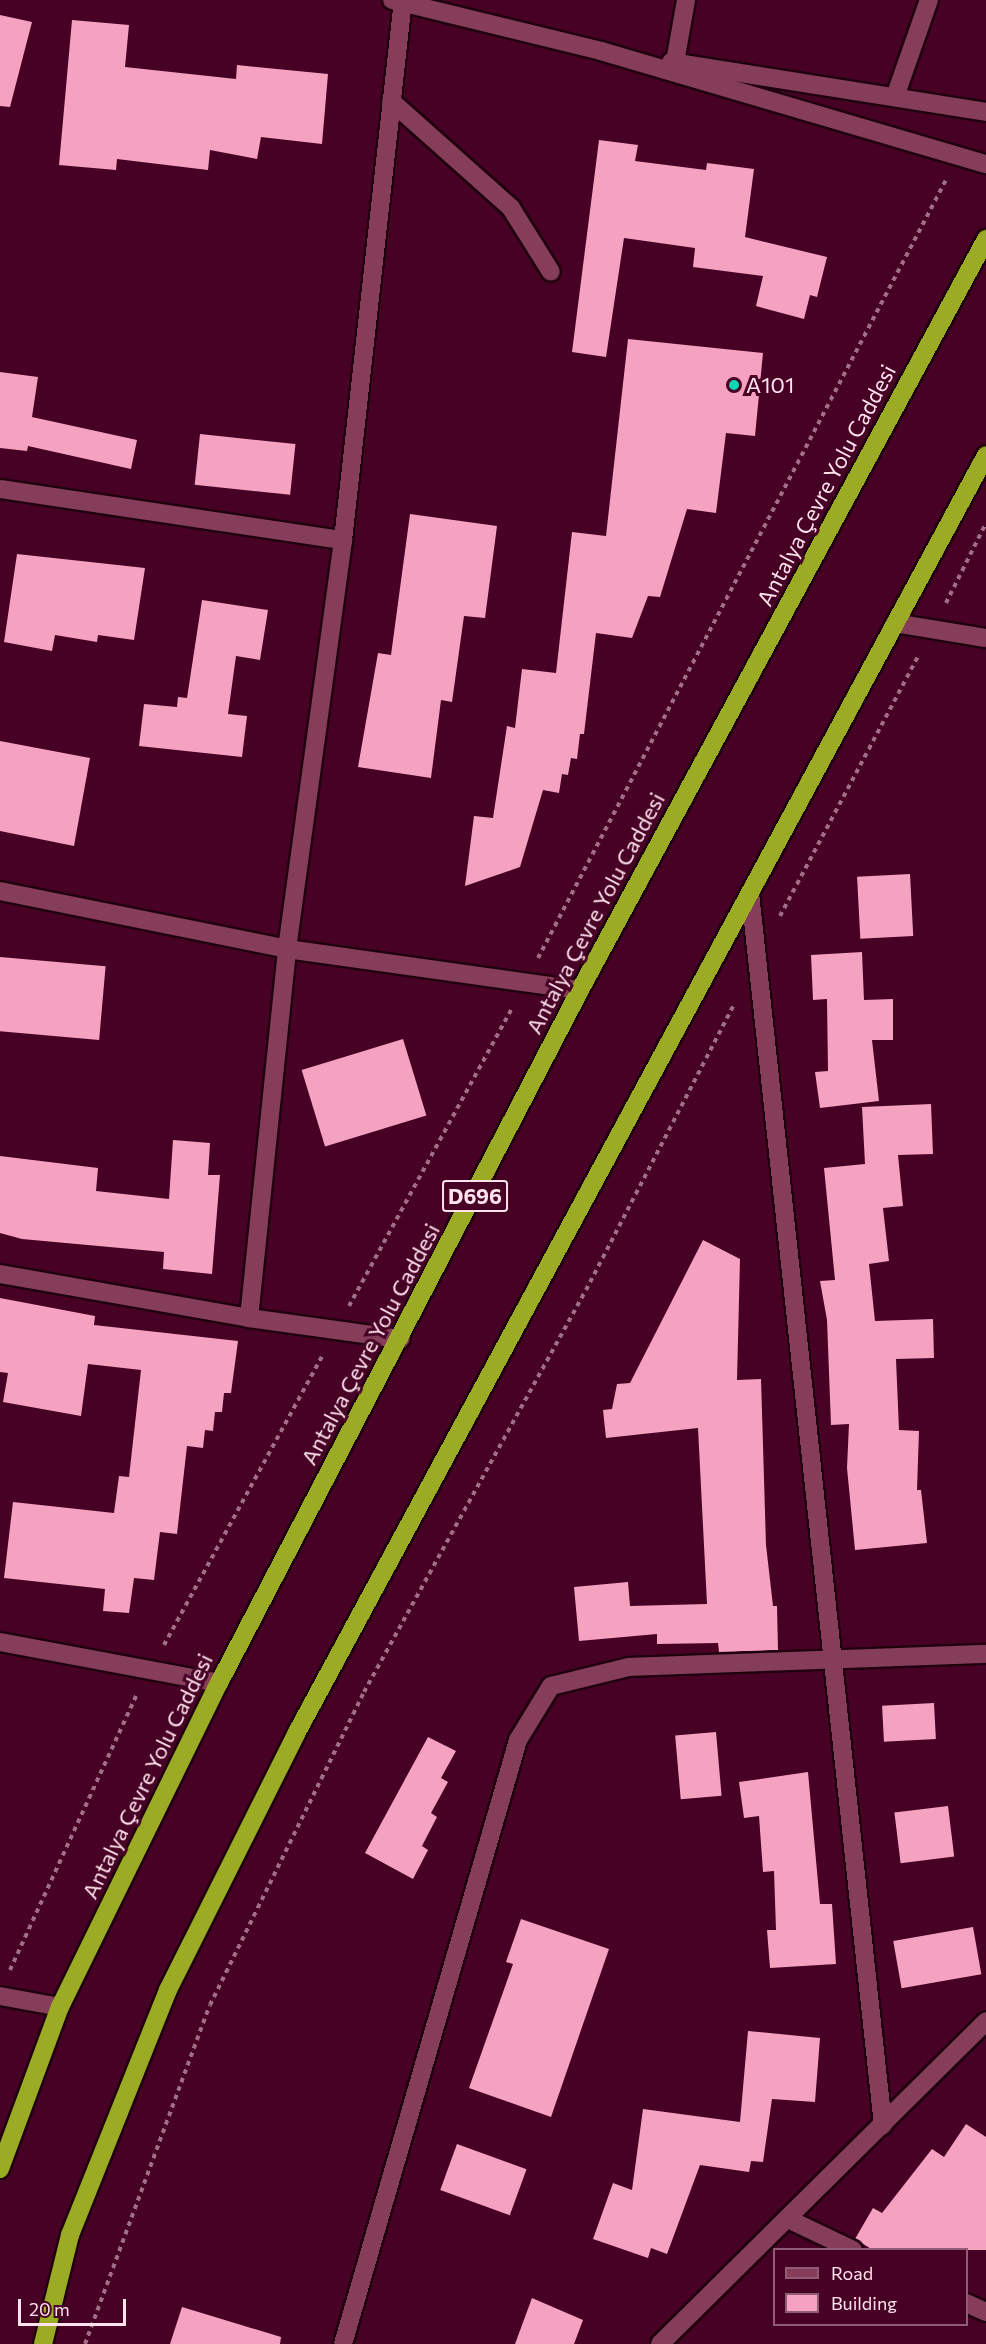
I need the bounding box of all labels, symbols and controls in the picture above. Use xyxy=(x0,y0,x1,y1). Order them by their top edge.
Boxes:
street label: Antalya Çevre Yolu Caddesi xyxy=(751,360,901,610)
place label: A101 xyxy=(746,372,794,398)
marker: A101 xyxy=(727,378,741,392)
street label: Antalya Çevre Yolu Caddesi xyxy=(520,788,670,1038)
road number: D696 xyxy=(442,1178,508,1214)
street label: Antalya Çevre Yolu Caddesi xyxy=(295,1219,445,1469)
street label: Antalya Çevre Yolu Caddesi xyxy=(76,1649,218,1903)
legend xyxy=(773,2248,968,2326)
text: Road xyxy=(831,2262,873,2284)
scale bar xyxy=(21,2287,129,2325)
text: Building xyxy=(831,2292,897,2314)
text: 20 m xyxy=(29,2298,70,2320)

